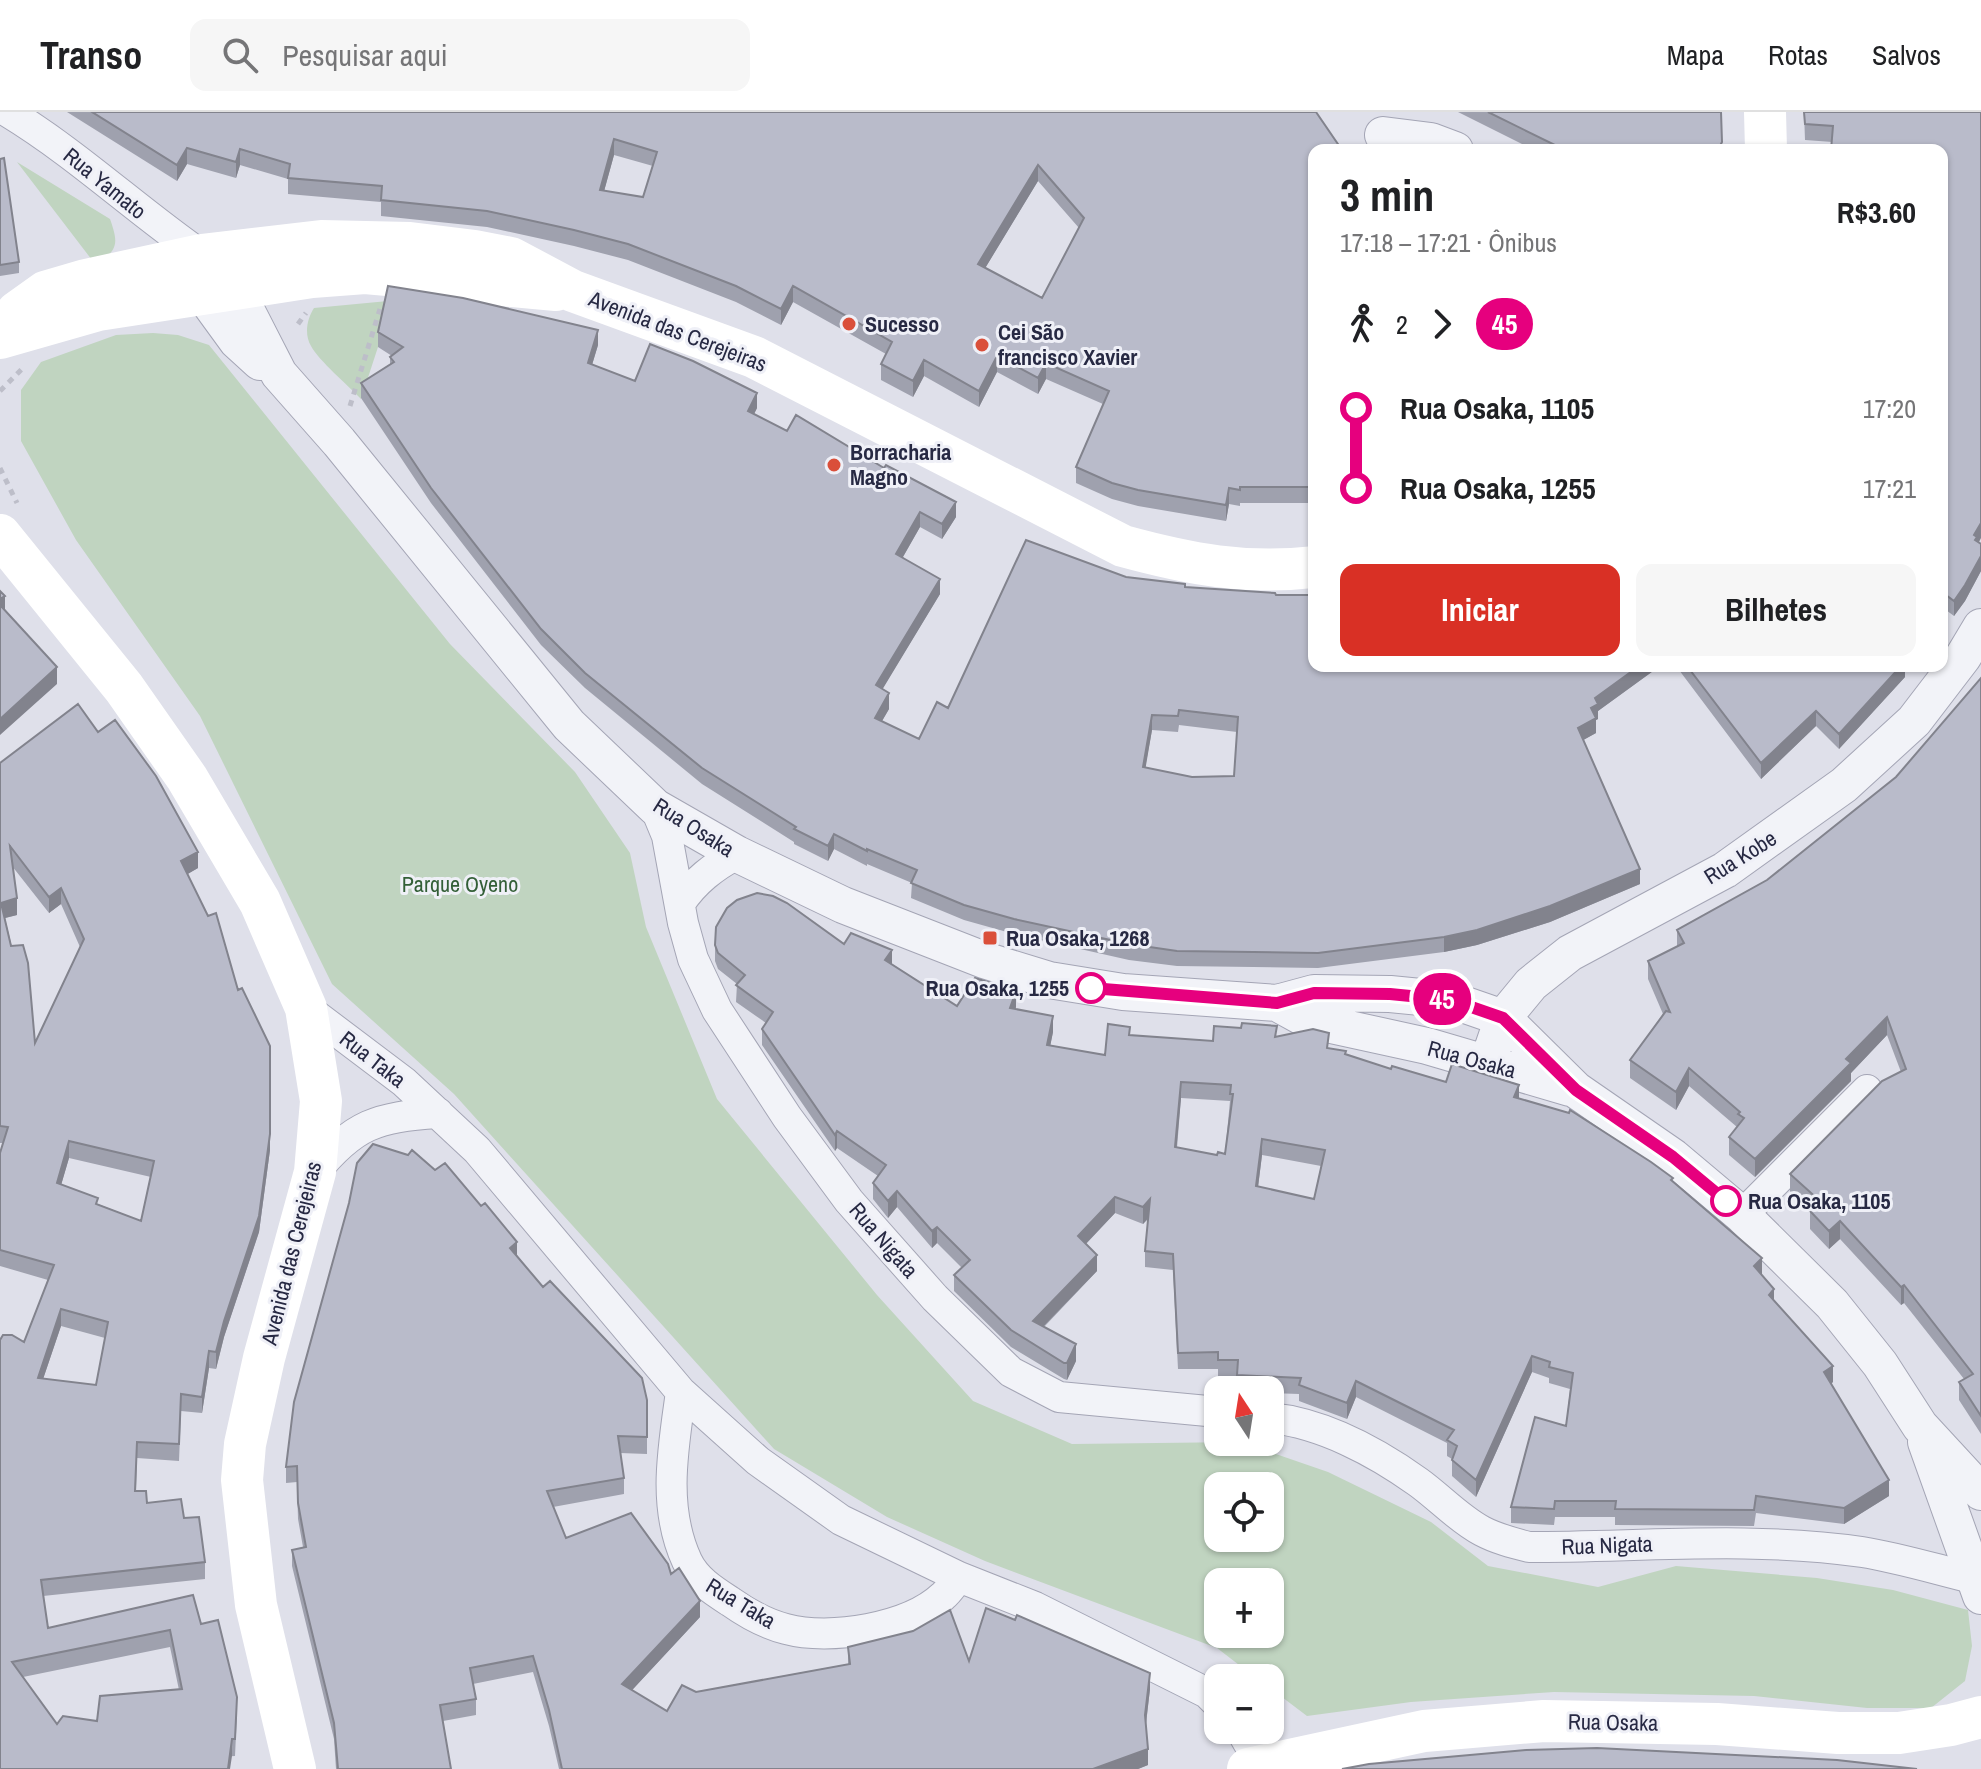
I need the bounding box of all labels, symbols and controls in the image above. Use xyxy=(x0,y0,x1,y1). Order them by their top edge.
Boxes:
search box xyxy=(190,19,750,91)
text: Transo xyxy=(40,30,142,81)
icon: search xyxy=(218,33,262,77)
text: Pesquisar aqui xyxy=(282,35,448,75)
text: Mapa xyxy=(1667,36,1724,74)
text: Rotas xyxy=(1768,36,1828,74)
text: Salvos xyxy=(1872,36,1941,74)
street label: Rua Yamato xyxy=(57,140,153,226)
text: 3 min xyxy=(1340,165,1434,225)
text: R$3.60 xyxy=(1837,192,1916,232)
text: 17:18 – 17:21 · Ônibus xyxy=(1340,225,1557,260)
street label: Avenida das Cerejeiras xyxy=(584,283,771,379)
icon: walk xyxy=(1340,302,1384,346)
icon: forward xyxy=(1420,302,1464,346)
text: 45 xyxy=(1492,305,1517,343)
text: 2 xyxy=(1396,307,1408,342)
place label: Sucesso xyxy=(865,309,939,339)
marker: Sucesso xyxy=(840,315,858,333)
place label: Cei São francisco Xavier xyxy=(998,317,1137,372)
marker: Cei São francisco Xavier xyxy=(973,336,991,354)
text: Rua Osaka, 1105 xyxy=(1400,388,1594,428)
text: 17:20 xyxy=(1863,391,1916,426)
place label: Borracharia Magno xyxy=(850,437,951,492)
marker: Borracharia Magno xyxy=(825,456,843,474)
text: Rua Osaka, 1255 xyxy=(1400,468,1596,508)
text: 17:21 xyxy=(1863,471,1916,506)
button: Iniciar xyxy=(1340,564,1620,656)
button: Bilhetes xyxy=(1636,564,1916,656)
street label: Rua Osaka xyxy=(648,790,740,864)
street label: Rua Kobe xyxy=(1698,823,1782,891)
park label: Parque Oyeno xyxy=(402,869,518,899)
place label: Rua Osaka, 1268 xyxy=(1006,923,1149,953)
marker: Rua Osaka, 1268 xyxy=(981,929,999,947)
place label: Rua Osaka, 1255 xyxy=(926,973,1069,1003)
marker: Rua Osaka, 1255 xyxy=(1076,973,1106,1003)
line badge: 45 xyxy=(1406,973,1478,1025)
text: 45 xyxy=(1429,980,1455,1018)
street label: Rua Taka xyxy=(334,1024,412,1094)
street label: Rua Osaka xyxy=(1425,1033,1519,1085)
street label: Avenida das Cerejeiras xyxy=(253,1158,328,1349)
marker: Rua Osaka, 1105 xyxy=(1711,1186,1741,1216)
place label: Rua Osaka, 1105 xyxy=(1748,1186,1890,1216)
street label: Rua Nigata xyxy=(843,1196,925,1284)
north arrow xyxy=(1204,1376,1284,1456)
map controls xyxy=(1204,1376,1284,1744)
button: locate xyxy=(1204,1472,1284,1552)
street label: Rua Nigata xyxy=(1561,1528,1653,1562)
button: + xyxy=(1204,1568,1284,1648)
street label: Rua Taka xyxy=(701,1571,781,1635)
button: − xyxy=(1204,1664,1284,1744)
street label: Rua Osaka xyxy=(1568,1706,1658,1738)

